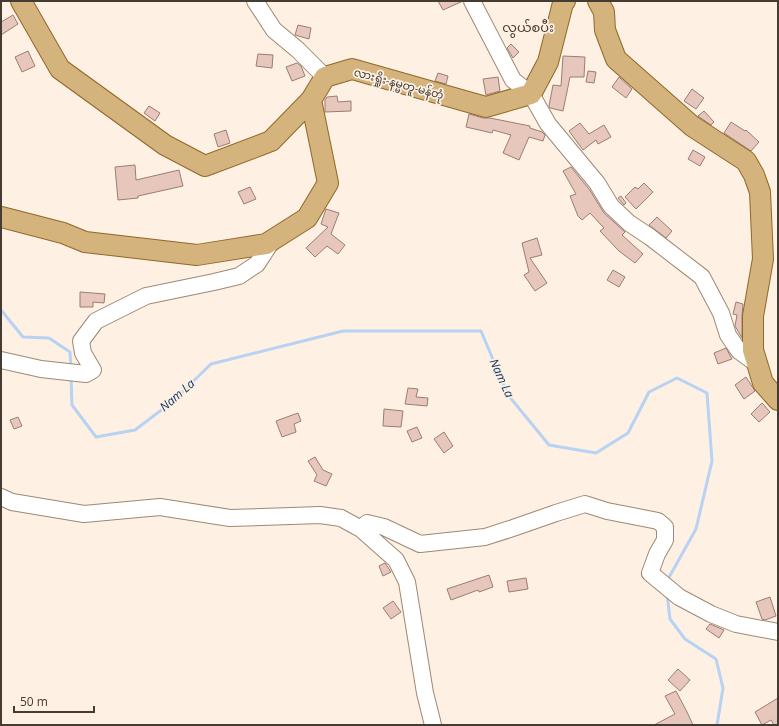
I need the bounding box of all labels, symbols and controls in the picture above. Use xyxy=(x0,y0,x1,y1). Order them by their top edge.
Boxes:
district label: လွယ်စပီး xyxy=(502,18,554,38)
street label: လားရှိုး-နမ္မတူ-မန်တုံ xyxy=(352,64,446,104)
water label: Nam La xyxy=(486,356,519,401)
water label: Nam La xyxy=(156,375,198,415)
scale bar xyxy=(14,688,94,714)
text: 50 m xyxy=(20,693,48,710)

